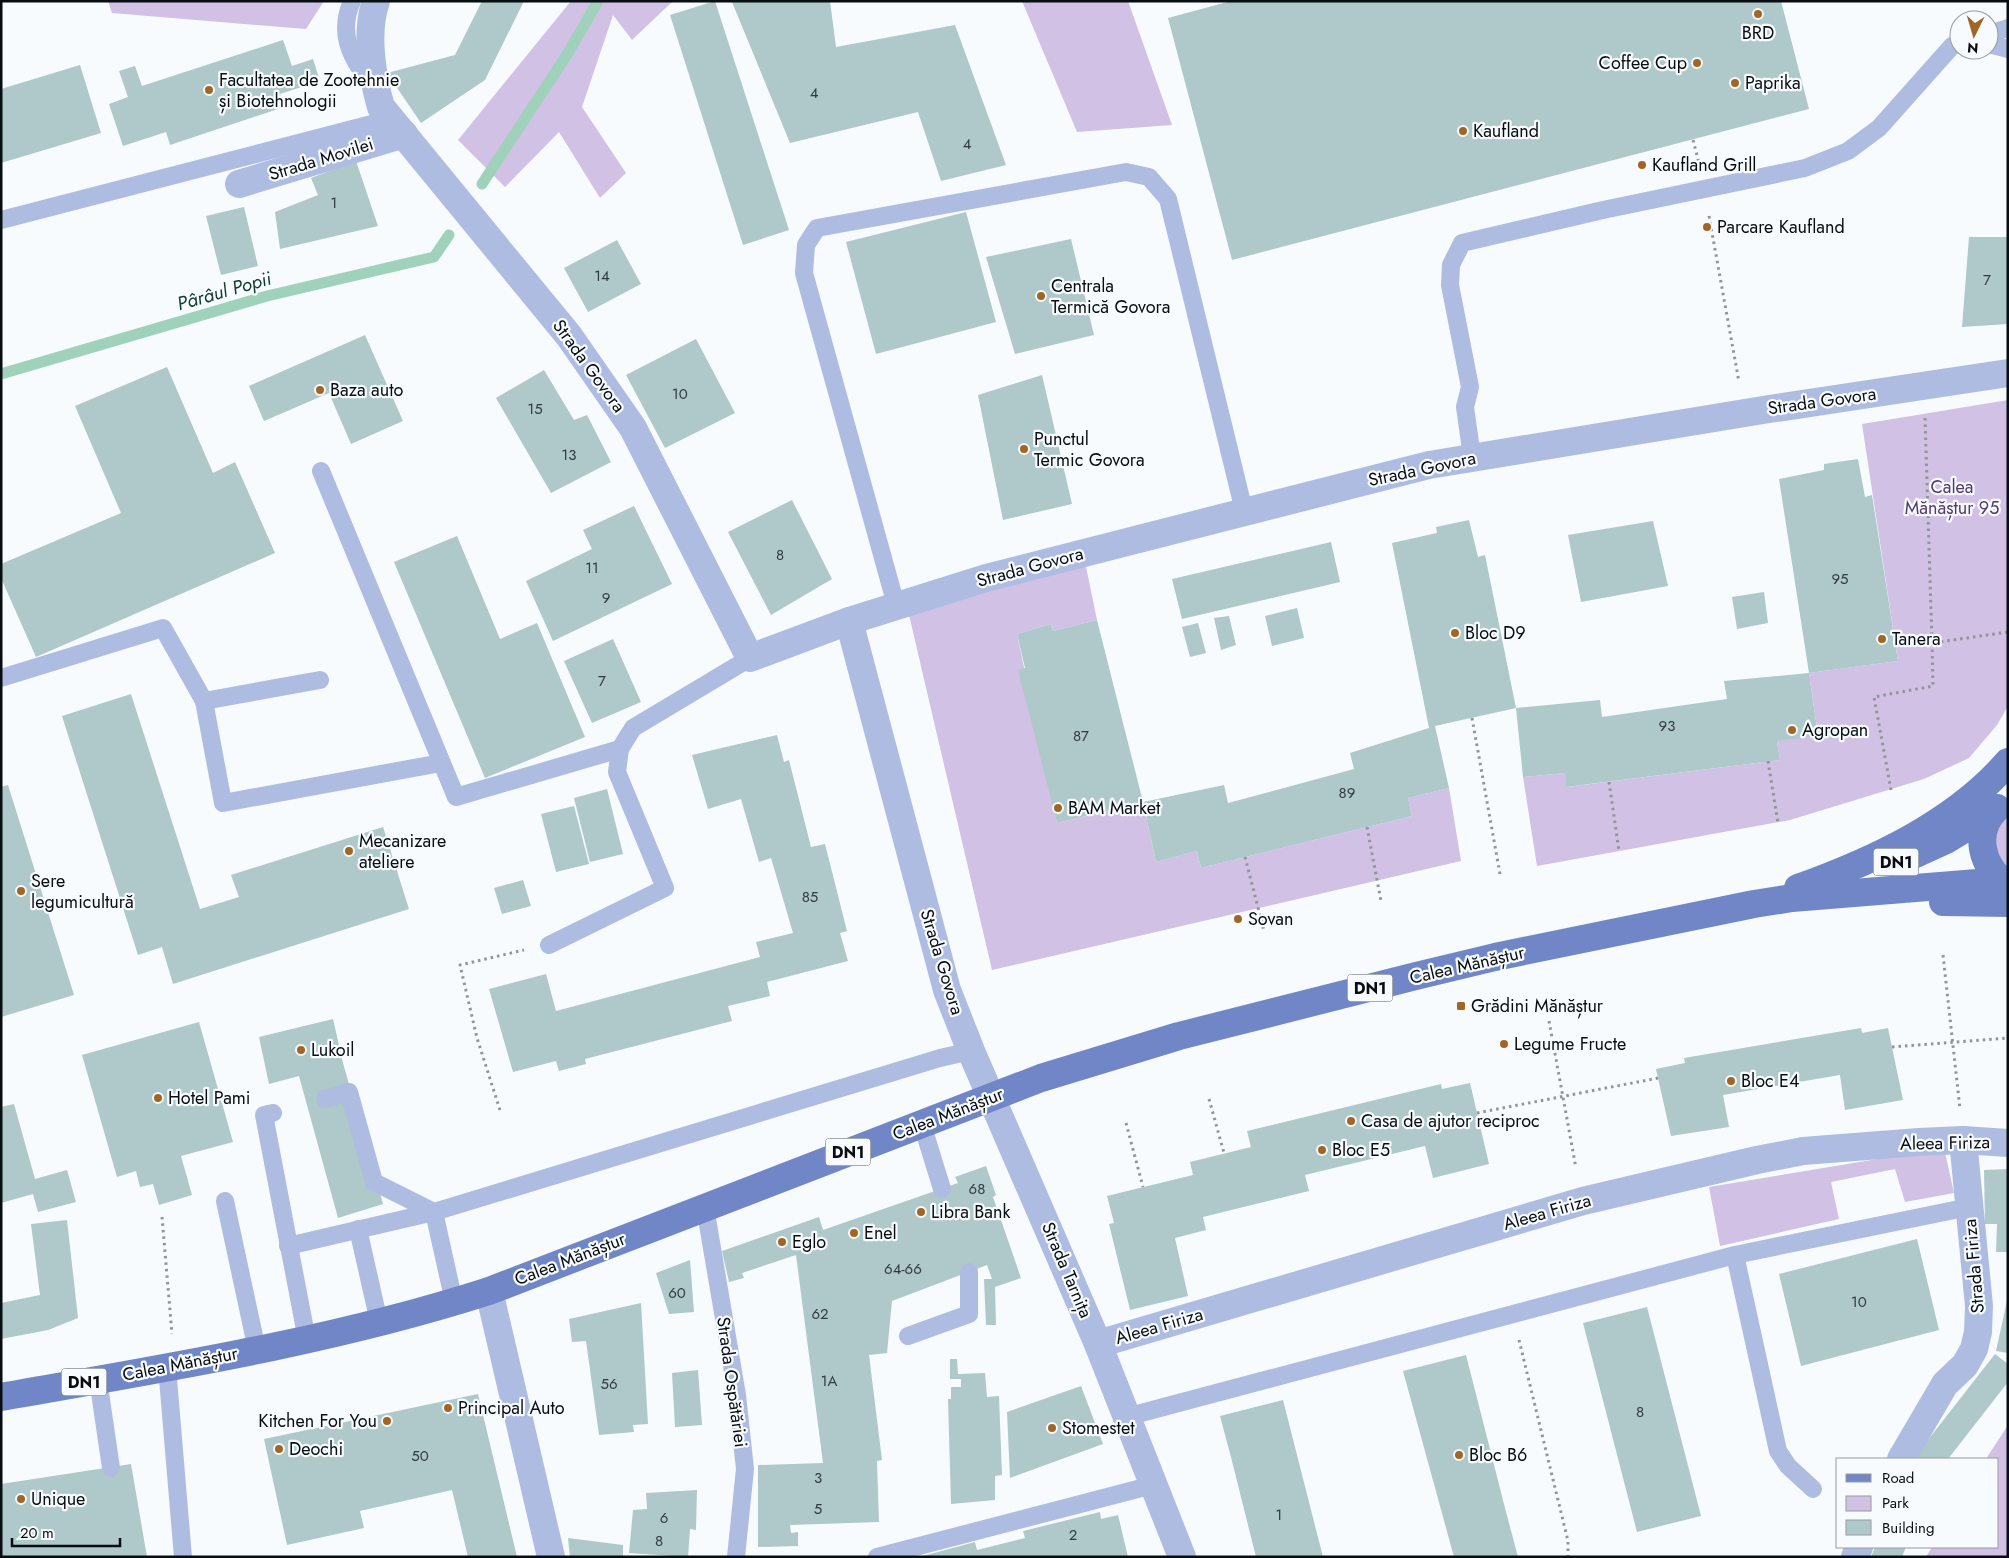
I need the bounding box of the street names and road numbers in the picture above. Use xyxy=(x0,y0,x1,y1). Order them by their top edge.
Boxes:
street label: Strada Movilei xyxy=(265,131,377,187)
street label: Strada Govora xyxy=(546,314,632,418)
street label: Strada Govora xyxy=(1766,381,1878,421)
street label: Strada Govora xyxy=(1366,445,1478,493)
street label: Strada Govora xyxy=(974,540,1086,594)
road number: DN1 xyxy=(1874,849,1918,876)
street label: Strada Govora xyxy=(914,906,970,1018)
street label: Calea Mănăștur xyxy=(1407,939,1528,991)
road number: DN1 xyxy=(1348,974,1392,1001)
street label: Calea Mănăștur xyxy=(889,1081,1008,1147)
street label: Aleea Firiza xyxy=(1900,1129,1990,1157)
road number: DN1 xyxy=(826,1138,870,1166)
street label: Aleea Firiza xyxy=(1500,1187,1594,1237)
street label: Strada Tarnița xyxy=(1035,1218,1099,1322)
street label: Strada Firiza xyxy=(1957,1218,1991,1314)
street label: Calea Mănăștur xyxy=(511,1226,630,1292)
street label: Aleea Firiza xyxy=(1112,1301,1206,1351)
street label: Strada Ospătăriei xyxy=(710,1315,754,1449)
street label: Calea Mănăștur xyxy=(120,1340,241,1388)
road number: DN1 xyxy=(62,1368,106,1395)

